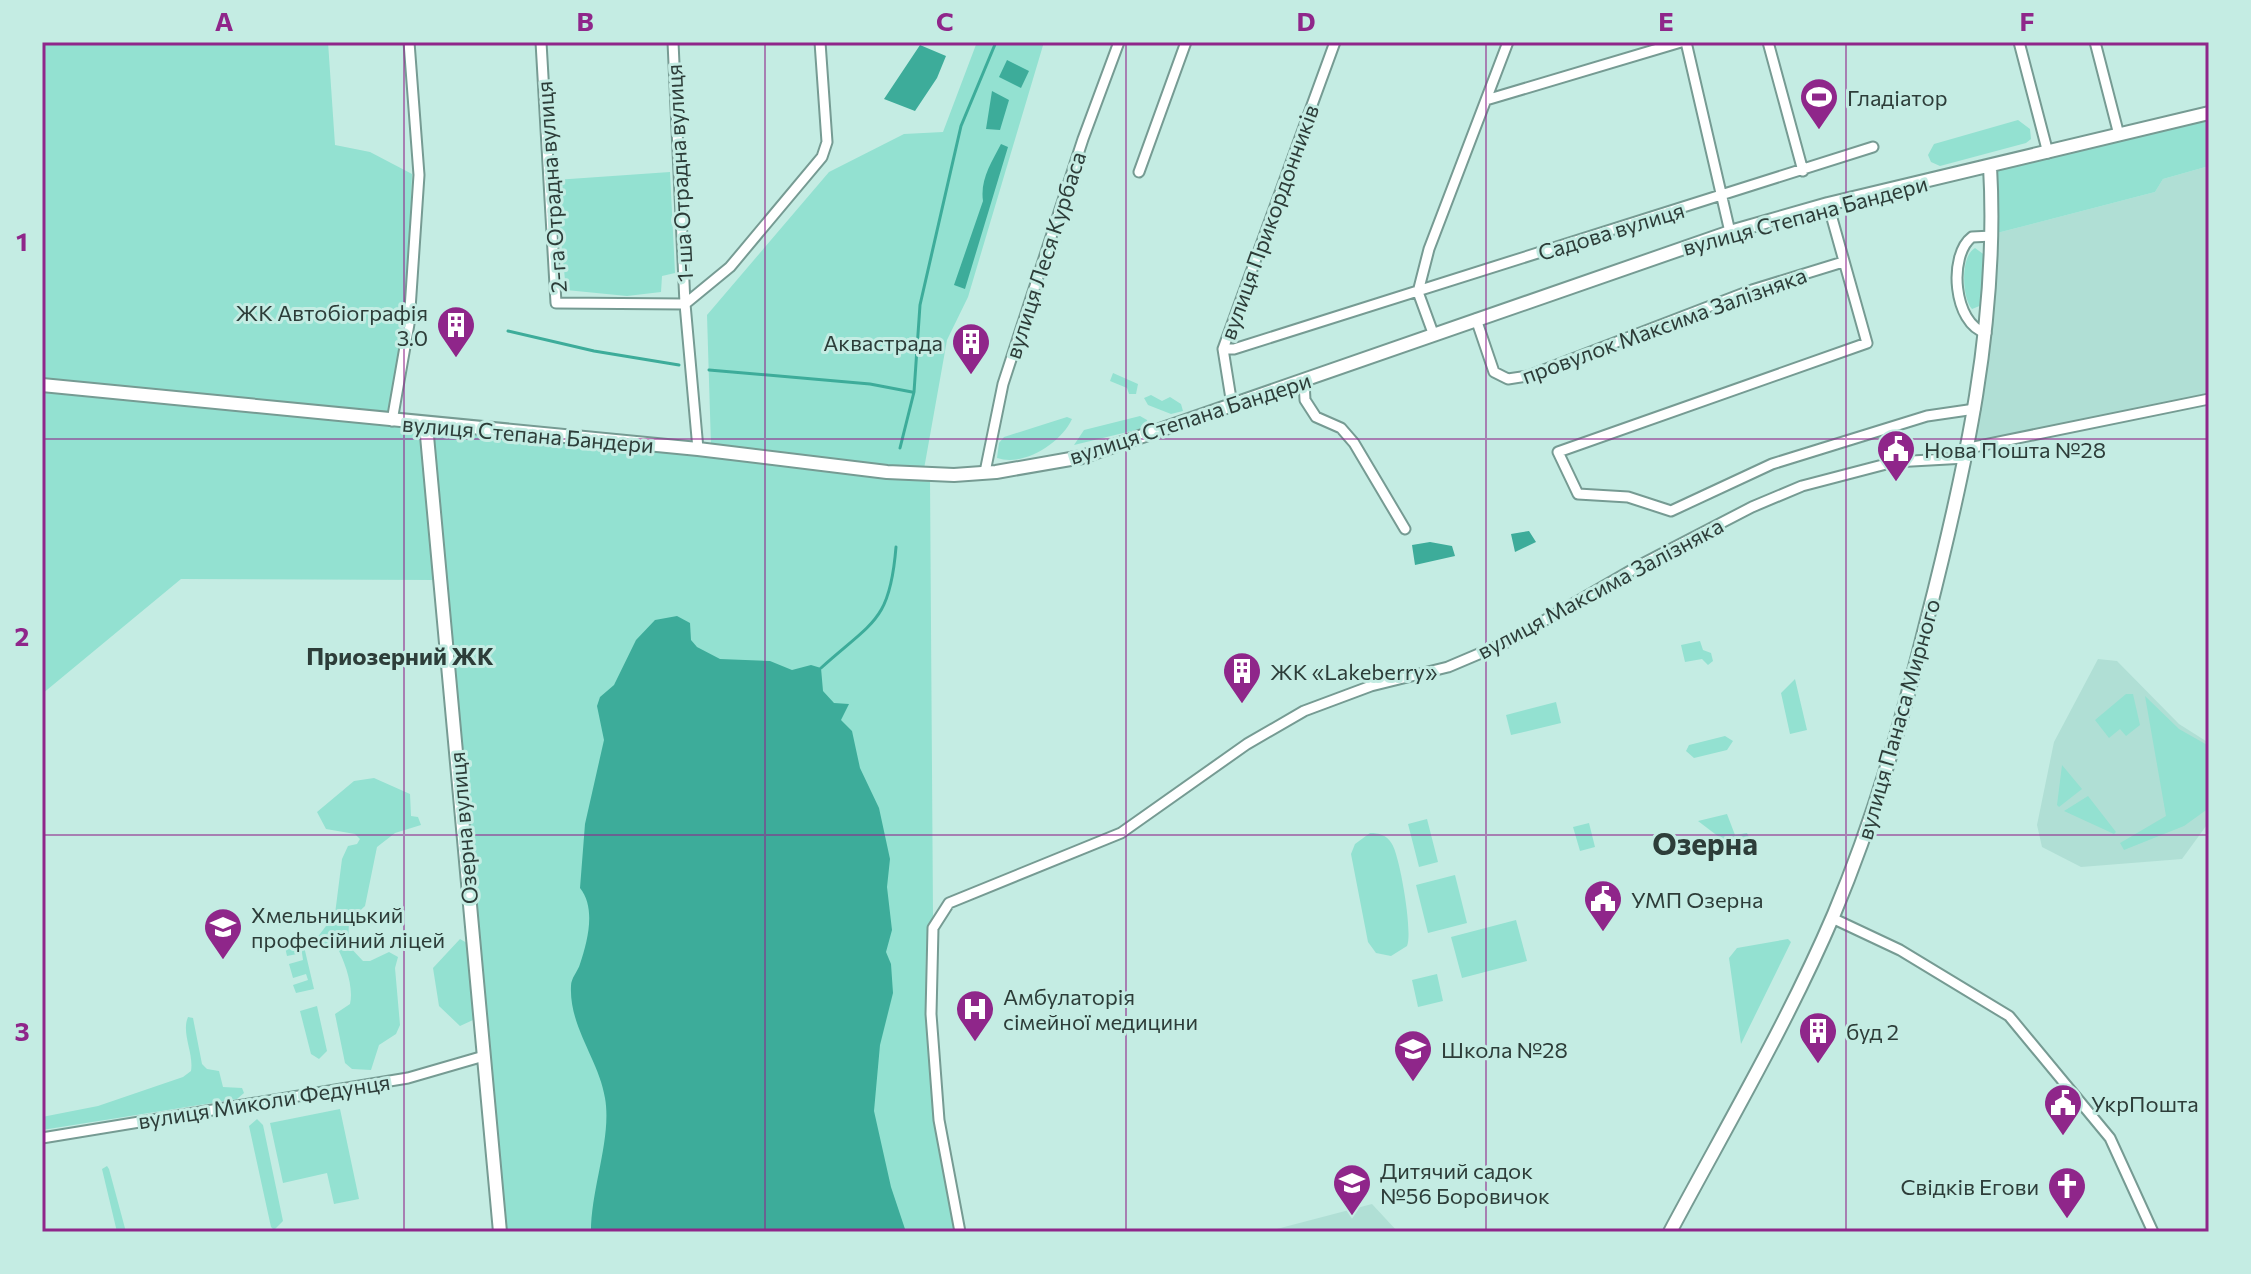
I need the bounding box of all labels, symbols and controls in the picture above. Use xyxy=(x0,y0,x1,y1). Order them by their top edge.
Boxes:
text: A xyxy=(215,5,234,36)
text: B xyxy=(576,5,594,36)
text: C xyxy=(936,5,954,36)
text: D xyxy=(1296,5,1316,36)
text: E xyxy=(1658,5,1674,36)
text: F xyxy=(2019,5,2035,36)
street label: 1-ша Отрадна вулиця xyxy=(660,63,698,283)
sports icon: Гладіатор xyxy=(1798,76,1840,131)
street label: 2-га Отрадна вулиця xyxy=(530,80,572,294)
place label: Гладіатор xyxy=(1847,84,1948,111)
street label: вулиця Прикордонників xyxy=(1214,101,1324,343)
street label: вулиця Леся Курбаса xyxy=(999,148,1091,362)
street label: вулиця Степана Бандери xyxy=(1680,169,1930,261)
street label: Садова вулиця xyxy=(1535,196,1687,266)
text: 1 xyxy=(16,225,28,256)
street label: провулок Максима Залізняка xyxy=(1518,261,1810,389)
place label: ЖК Автобіографія 3.0 xyxy=(236,299,428,351)
building icon: ЖК Автобіографія 3.0 xyxy=(435,304,477,359)
building icon: Аквастрада xyxy=(950,321,992,376)
place label: Аквастрада xyxy=(823,329,943,356)
street label: вулиця Степана Бандери xyxy=(1066,366,1314,470)
street label: вулиця Степана Бандери xyxy=(401,410,655,458)
public building icon: Нова Пошта №28 xyxy=(1875,428,1917,483)
place label: Нова Пошта №28 xyxy=(1924,436,2106,463)
street label: вулиця Максима Залізняка xyxy=(1472,512,1728,664)
street label: вулиця Панаса Мирного xyxy=(1851,595,1945,843)
text: 2 xyxy=(15,620,29,651)
district label: Приозерний ЖК xyxy=(306,641,494,670)
building icon: ЖК «Lakeberry» xyxy=(1221,650,1263,705)
place label: ЖК «Lakeberry» xyxy=(1270,658,1437,685)
street label: Озерна вулиця xyxy=(443,751,483,905)
district label: Озерна xyxy=(1652,824,1758,861)
public building icon: УМП Озерна xyxy=(1582,878,1624,933)
place label: УМП Озерна xyxy=(1631,886,1763,913)
place label: Хмельницький професійний ліцей xyxy=(251,901,445,953)
school or university icon: Хмельницький професійний ліцей xyxy=(202,906,244,961)
place label: Амбулаторія сімейної медицини xyxy=(1003,983,1198,1035)
hospital icon: Амбулаторія сімейної медицини xyxy=(954,988,996,1043)
building icon: буд 2 xyxy=(1797,1010,1839,1065)
text: 3 xyxy=(14,1015,30,1046)
place label: буд 2 xyxy=(1846,1018,1899,1045)
school or university icon: Школа №28 xyxy=(1392,1028,1434,1083)
place label: Школа №28 xyxy=(1441,1036,1568,1063)
street label: вулиця Миколи Федунця xyxy=(136,1068,392,1134)
public building icon: УкрПошта xyxy=(2042,1082,2084,1137)
place label: УкрПошта xyxy=(2091,1090,2199,1117)
place label: Дитячий садок №56 Боровичок xyxy=(1380,1157,1550,1209)
school or university icon: Дитячий садок №56 Боровичок xyxy=(1331,1162,1373,1217)
church icon: Свідків Егови xyxy=(2046,1165,2088,1220)
place label: Свідків Егови xyxy=(1900,1173,2039,1200)

